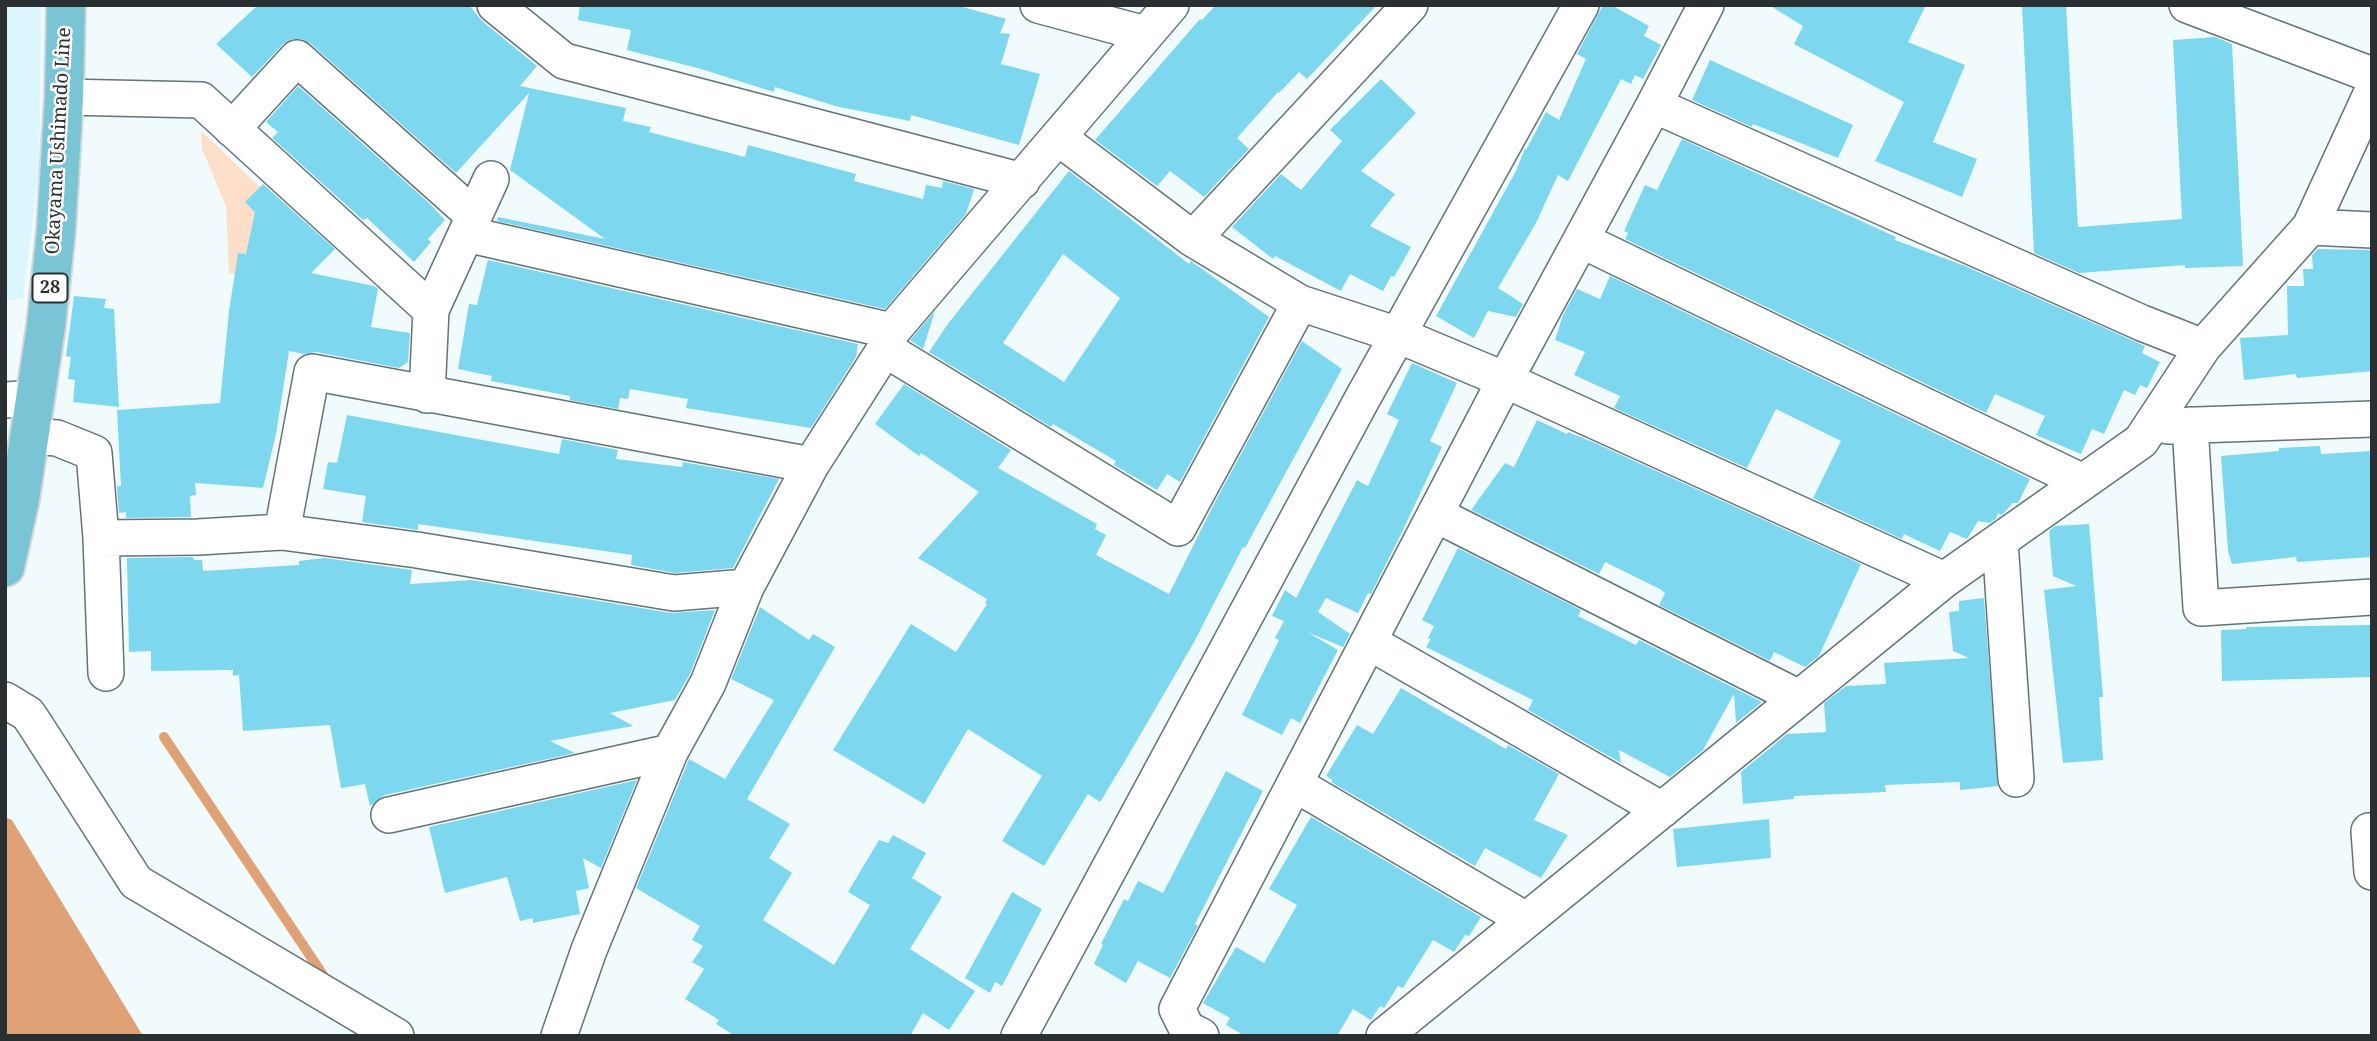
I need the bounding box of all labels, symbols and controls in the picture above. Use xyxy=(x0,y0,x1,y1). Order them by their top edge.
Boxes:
street label: Okayama Ushimado Line xyxy=(42,27,76,255)
road number: 28 xyxy=(32,274,68,302)

